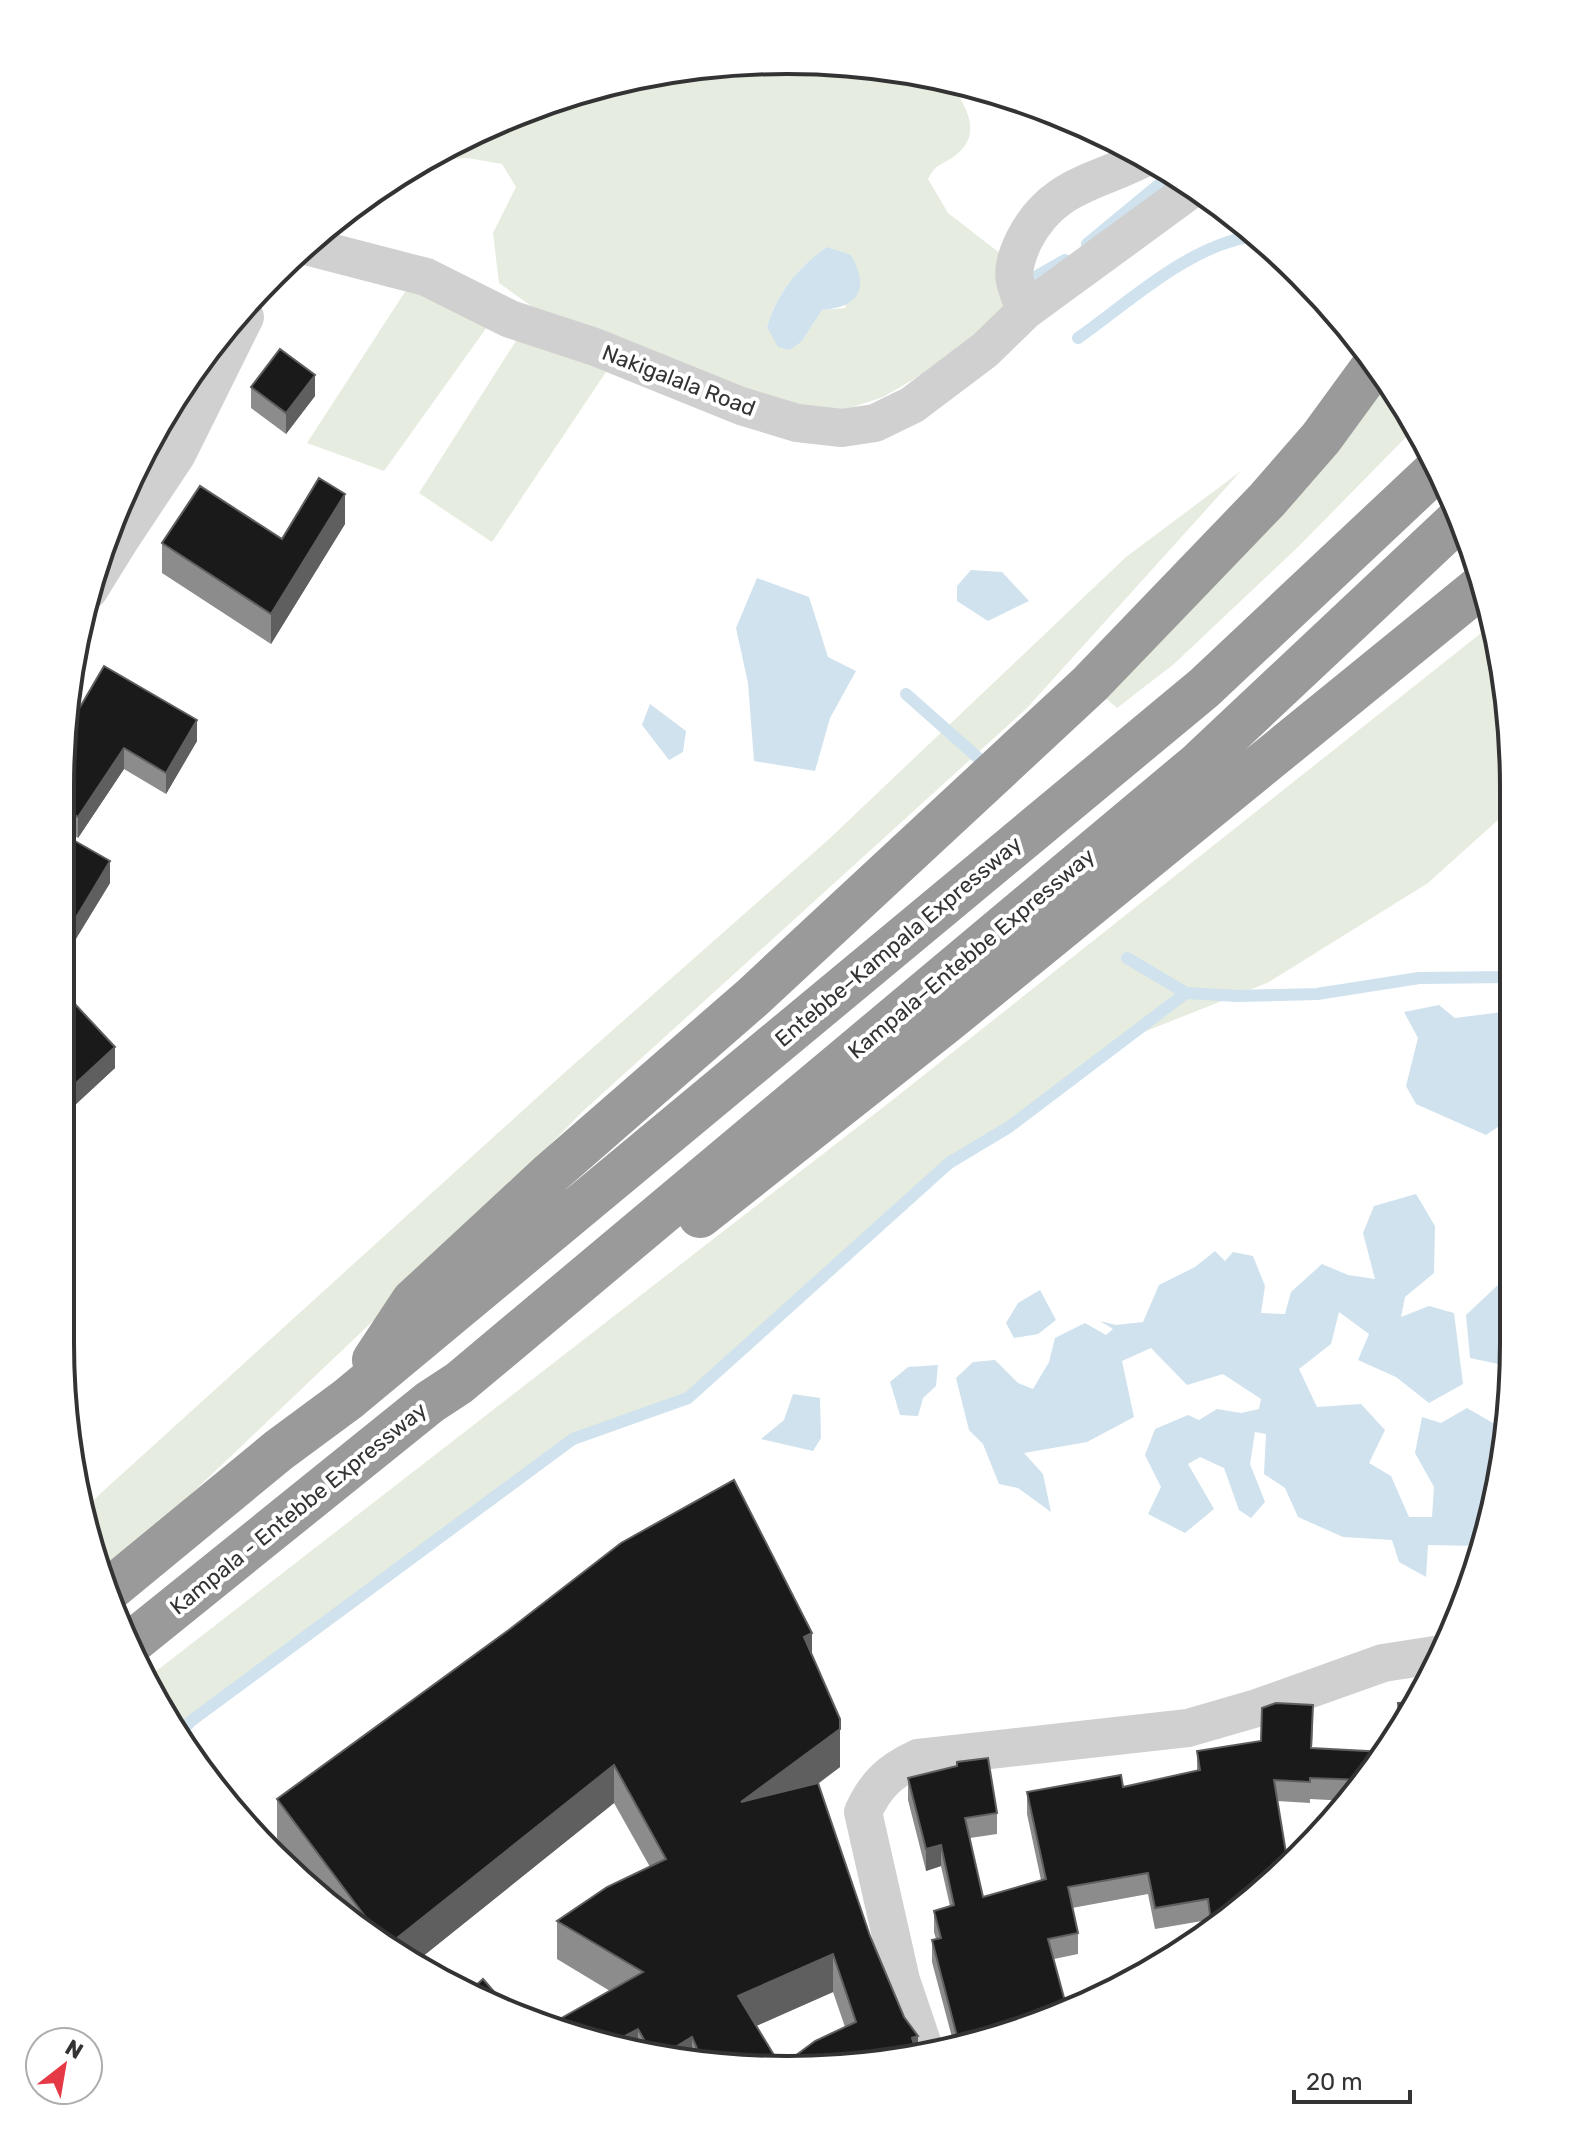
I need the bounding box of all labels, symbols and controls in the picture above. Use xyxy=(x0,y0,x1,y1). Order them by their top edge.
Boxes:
street label: Nakigalala Road xyxy=(598,339,759,422)
street label: Entebbe–Kampala Expressway xyxy=(770,830,1027,1053)
street label: Kampala–Entebbe Expressway xyxy=(843,842,1100,1065)
street label: Kampala - Entebbe Expressway xyxy=(164,1396,432,1620)
north arrow xyxy=(24,2026,104,2106)
text: N xyxy=(60,2034,88,2065)
scale bar xyxy=(1294,2054,1410,2104)
text: 20 m xyxy=(1306,2068,1363,2096)

